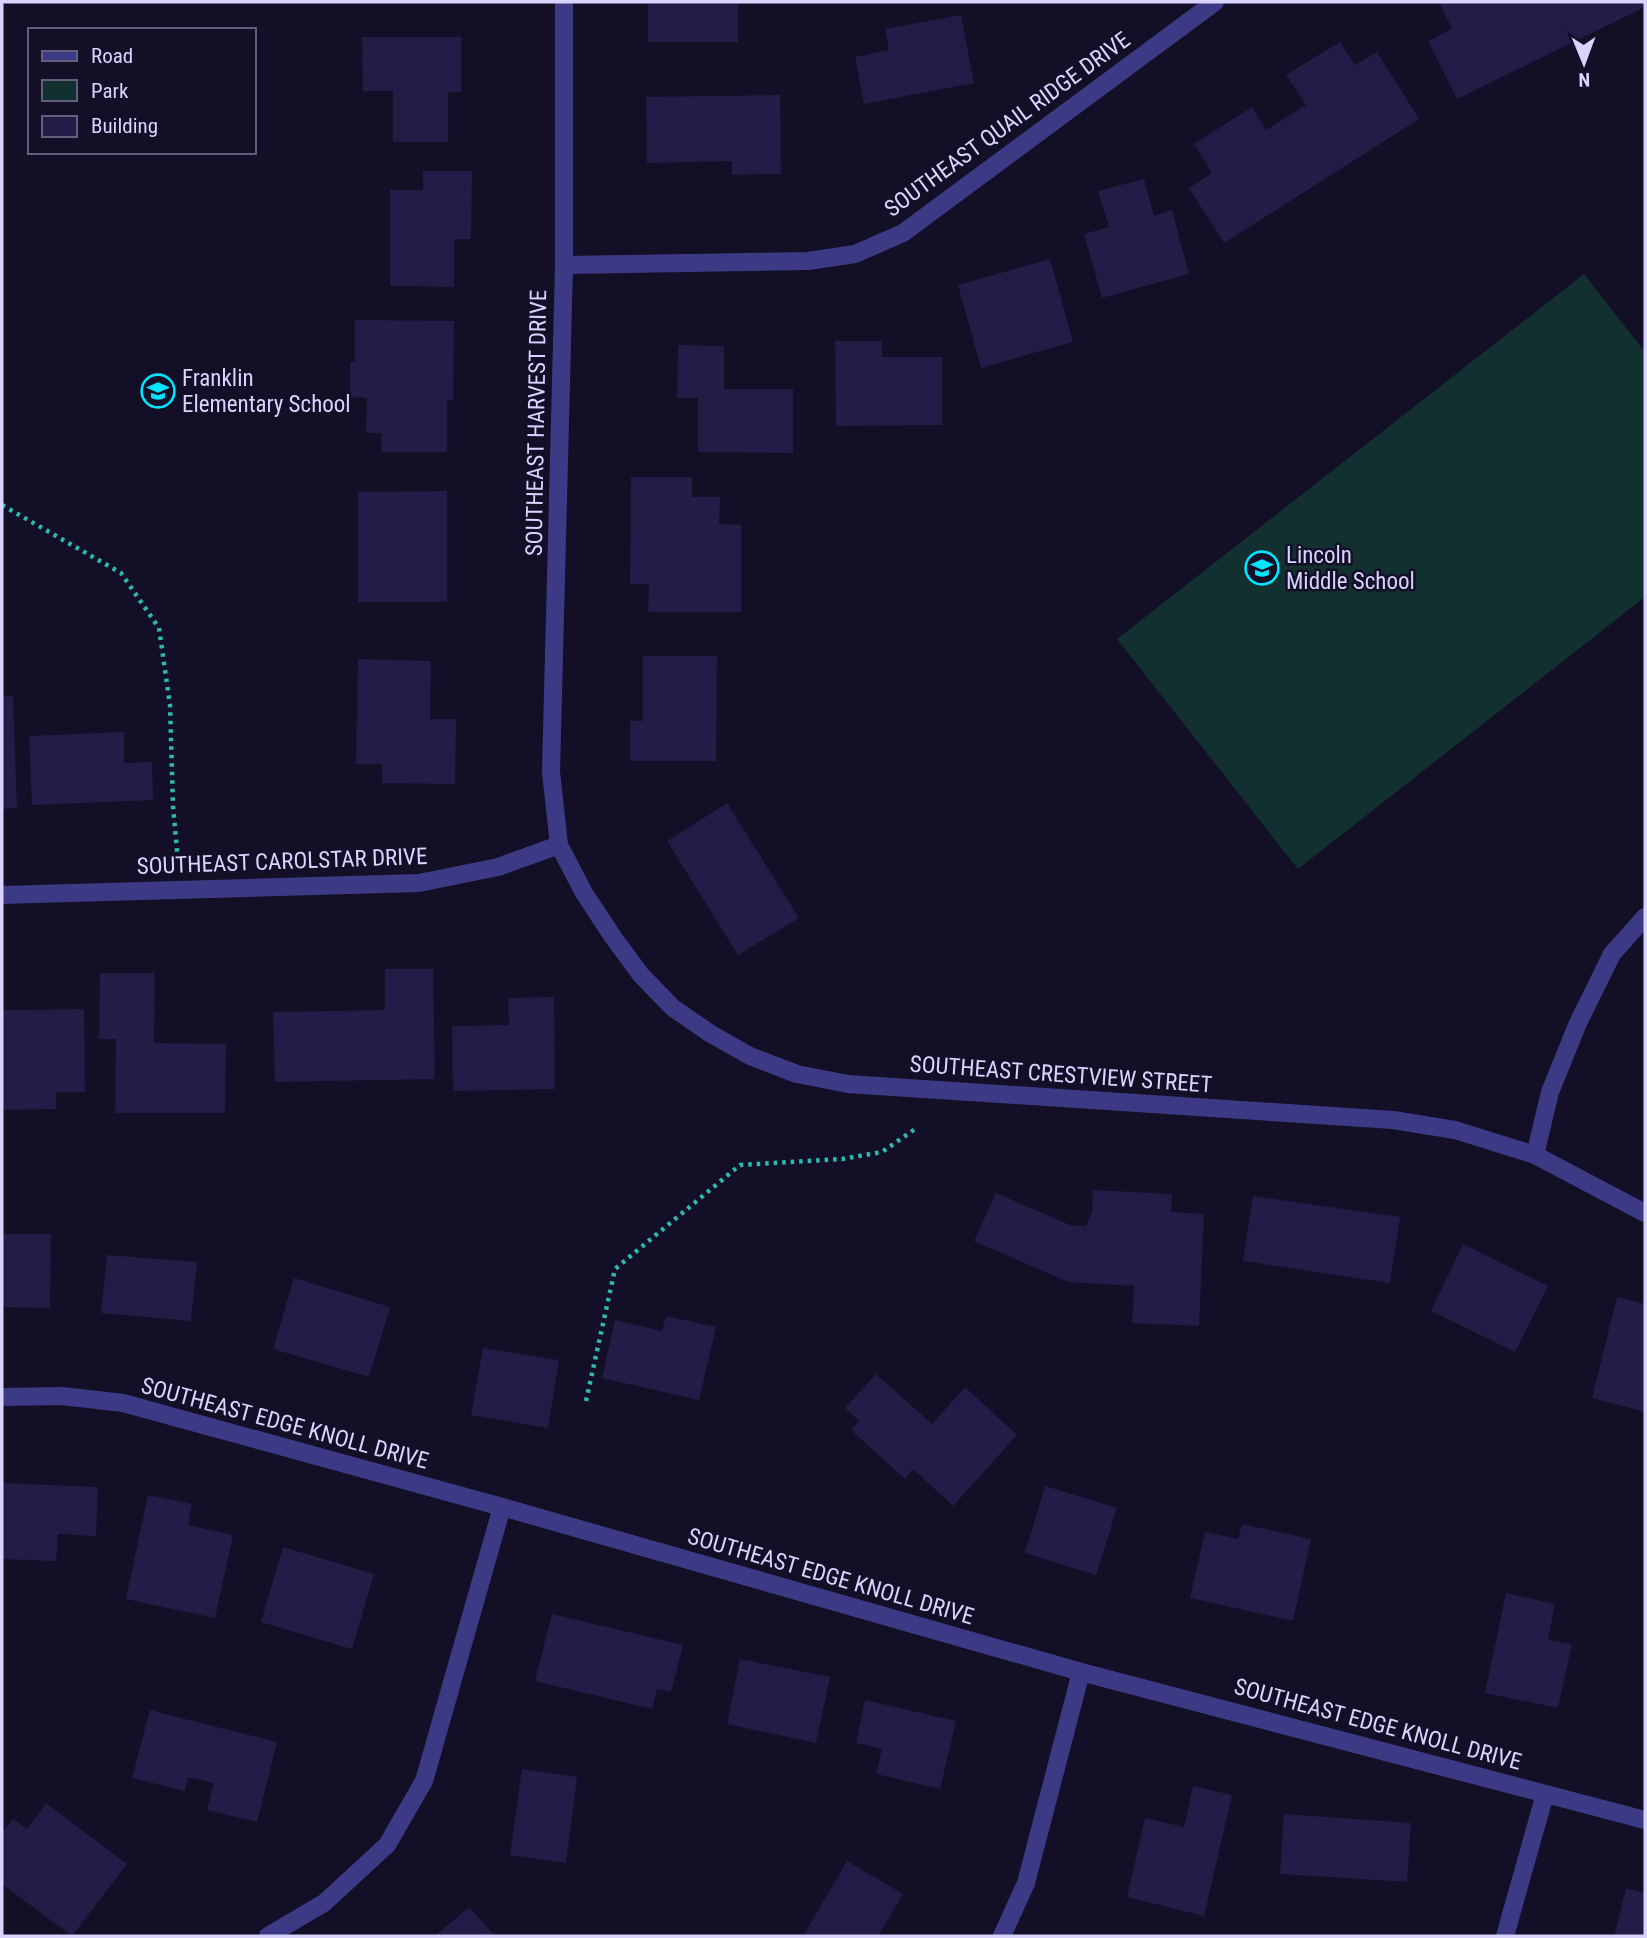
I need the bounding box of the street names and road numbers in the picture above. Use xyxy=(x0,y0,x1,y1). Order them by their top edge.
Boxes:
street label: SOUTHEAST QUAIL RIDGE DRIVE xyxy=(879,26,1135,223)
street label: SOUTHEAST HARVEST DRIVE xyxy=(521,290,552,556)
street label: SOUTHEAST CAROLSTAR DRIVE xyxy=(136,843,428,880)
street label: SOUTHEAST CRESTVIEW STREET xyxy=(909,1050,1213,1099)
street label: SOUTHEAST EDGE KNOLL DRIVE xyxy=(138,1372,432,1475)
street label: SOUTHEAST EDGE KNOLL DRIVE xyxy=(685,1523,977,1630)
street label: SOUTHEAST EDGE KNOLL DRIVE xyxy=(1231,1673,1525,1776)

